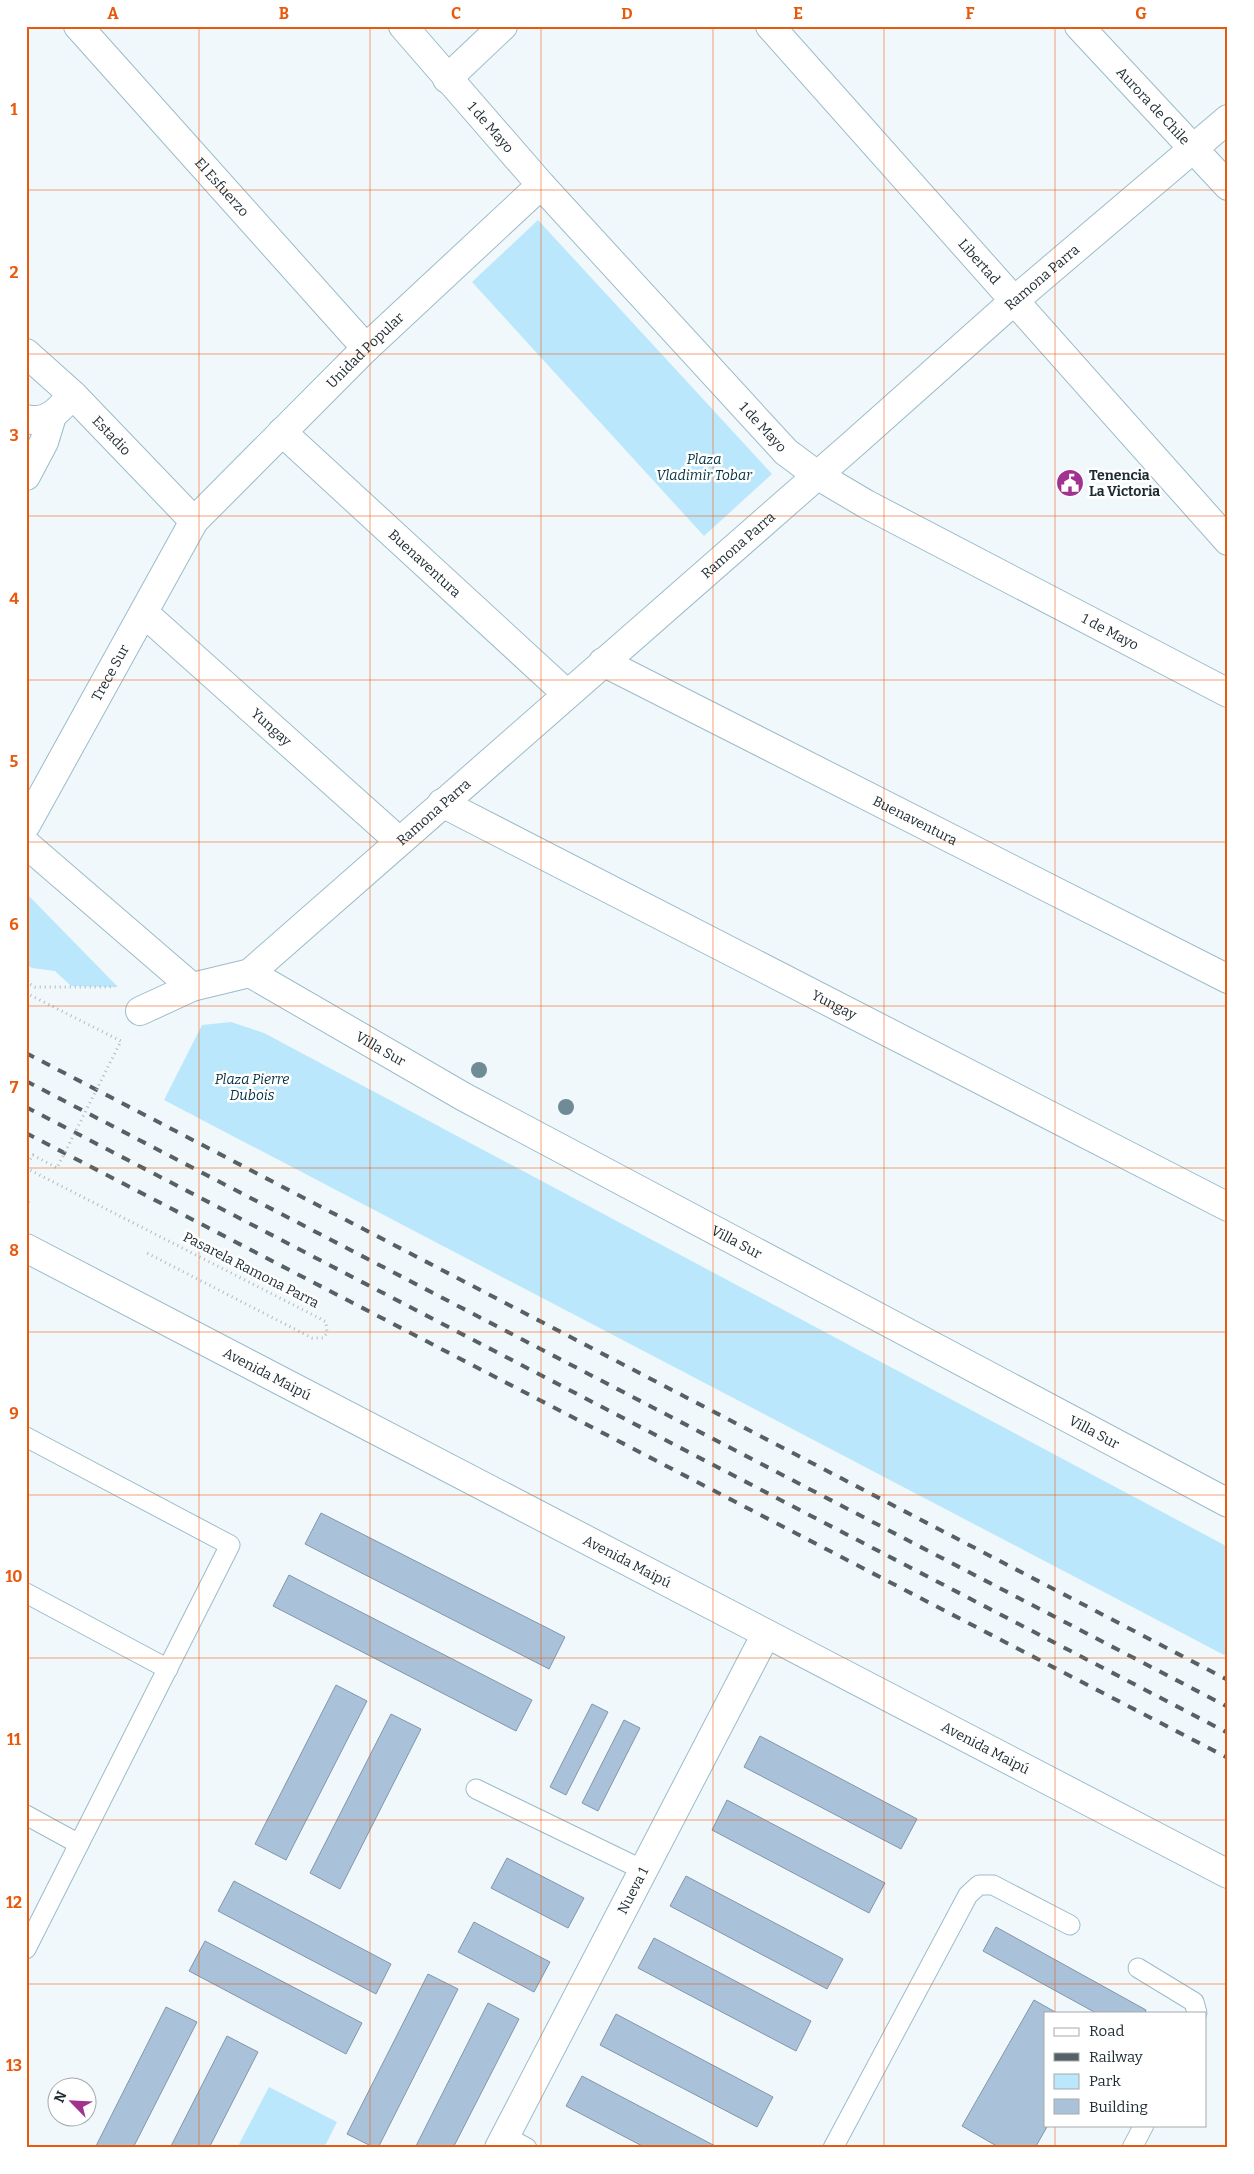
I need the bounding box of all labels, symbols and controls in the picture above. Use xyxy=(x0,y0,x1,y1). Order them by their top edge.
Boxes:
text: A xyxy=(107,4,119,23)
text: B xyxy=(279,4,289,23)
text: C xyxy=(451,4,461,23)
text: D xyxy=(621,4,633,23)
text: E xyxy=(793,4,803,23)
text: F xyxy=(966,4,975,23)
text: G xyxy=(1135,4,1147,23)
street label: Aurora de Chile xyxy=(1113,63,1194,148)
street label: 1 de Mayo xyxy=(464,98,518,156)
text: 1 xyxy=(11,100,18,119)
street label: El Esfuerzo xyxy=(191,154,253,220)
street label: Libertad xyxy=(955,235,1004,287)
street label: Ramona Parra xyxy=(1001,241,1083,314)
text: 2 xyxy=(9,263,19,282)
street label: Unidad Popular xyxy=(323,309,407,392)
street label: 1 de Mayo xyxy=(736,398,790,456)
street label: Estadio xyxy=(89,412,135,459)
text: 3 xyxy=(9,426,19,445)
park label: Plaza Vladimir Tobar xyxy=(656,451,753,484)
place label: Tenencia La Victoria xyxy=(1089,467,1160,500)
public building icon: Tenencia La Victoria xyxy=(1055,468,1085,498)
street label: Ramona Parra xyxy=(698,508,779,582)
street label: Buenaventura xyxy=(385,526,465,601)
text: 4 xyxy=(9,589,19,608)
street label: 1 de Mayo xyxy=(1079,610,1142,653)
street label: Trece Sur xyxy=(88,642,133,704)
street label: Yungay xyxy=(248,705,296,750)
text: 5 xyxy=(10,752,19,771)
street label: Ramona Parra xyxy=(393,775,474,849)
street label: Buenaventura xyxy=(870,792,960,849)
text: 6 xyxy=(9,915,19,934)
street label: Yungay xyxy=(809,986,860,1023)
street label: Villa Sur xyxy=(353,1028,409,1070)
park label: Plaza Pierre Dubois xyxy=(215,1071,289,1104)
text: 7 xyxy=(10,1078,19,1097)
street label: Villa Sur xyxy=(708,1222,765,1262)
street label: Pasarela Ramona Parra xyxy=(180,1228,322,1312)
text: 8 xyxy=(9,1241,19,1260)
street label: Avenida Maipú xyxy=(220,1344,314,1404)
text: 9 xyxy=(9,1404,19,1423)
street label: Villa Sur xyxy=(1066,1412,1122,1452)
street label: Avenida Maipú xyxy=(580,1531,675,1591)
text: 10 xyxy=(5,1567,23,1586)
street label: Avenida Maipú xyxy=(939,1718,1033,1778)
text: 11 xyxy=(7,1730,21,1749)
street label: Nueva 1 xyxy=(614,1864,652,1917)
text: 12 xyxy=(6,1893,22,1912)
legend xyxy=(1044,2012,1206,2126)
text: Road xyxy=(1089,2022,1124,2040)
text: Railway xyxy=(1089,2048,1143,2066)
text: 13 xyxy=(6,2056,22,2075)
text: Park xyxy=(1089,2072,1121,2090)
north arrow xyxy=(48,2076,98,2126)
text: N xyxy=(51,2088,71,2105)
text: Building xyxy=(1089,2098,1148,2116)

